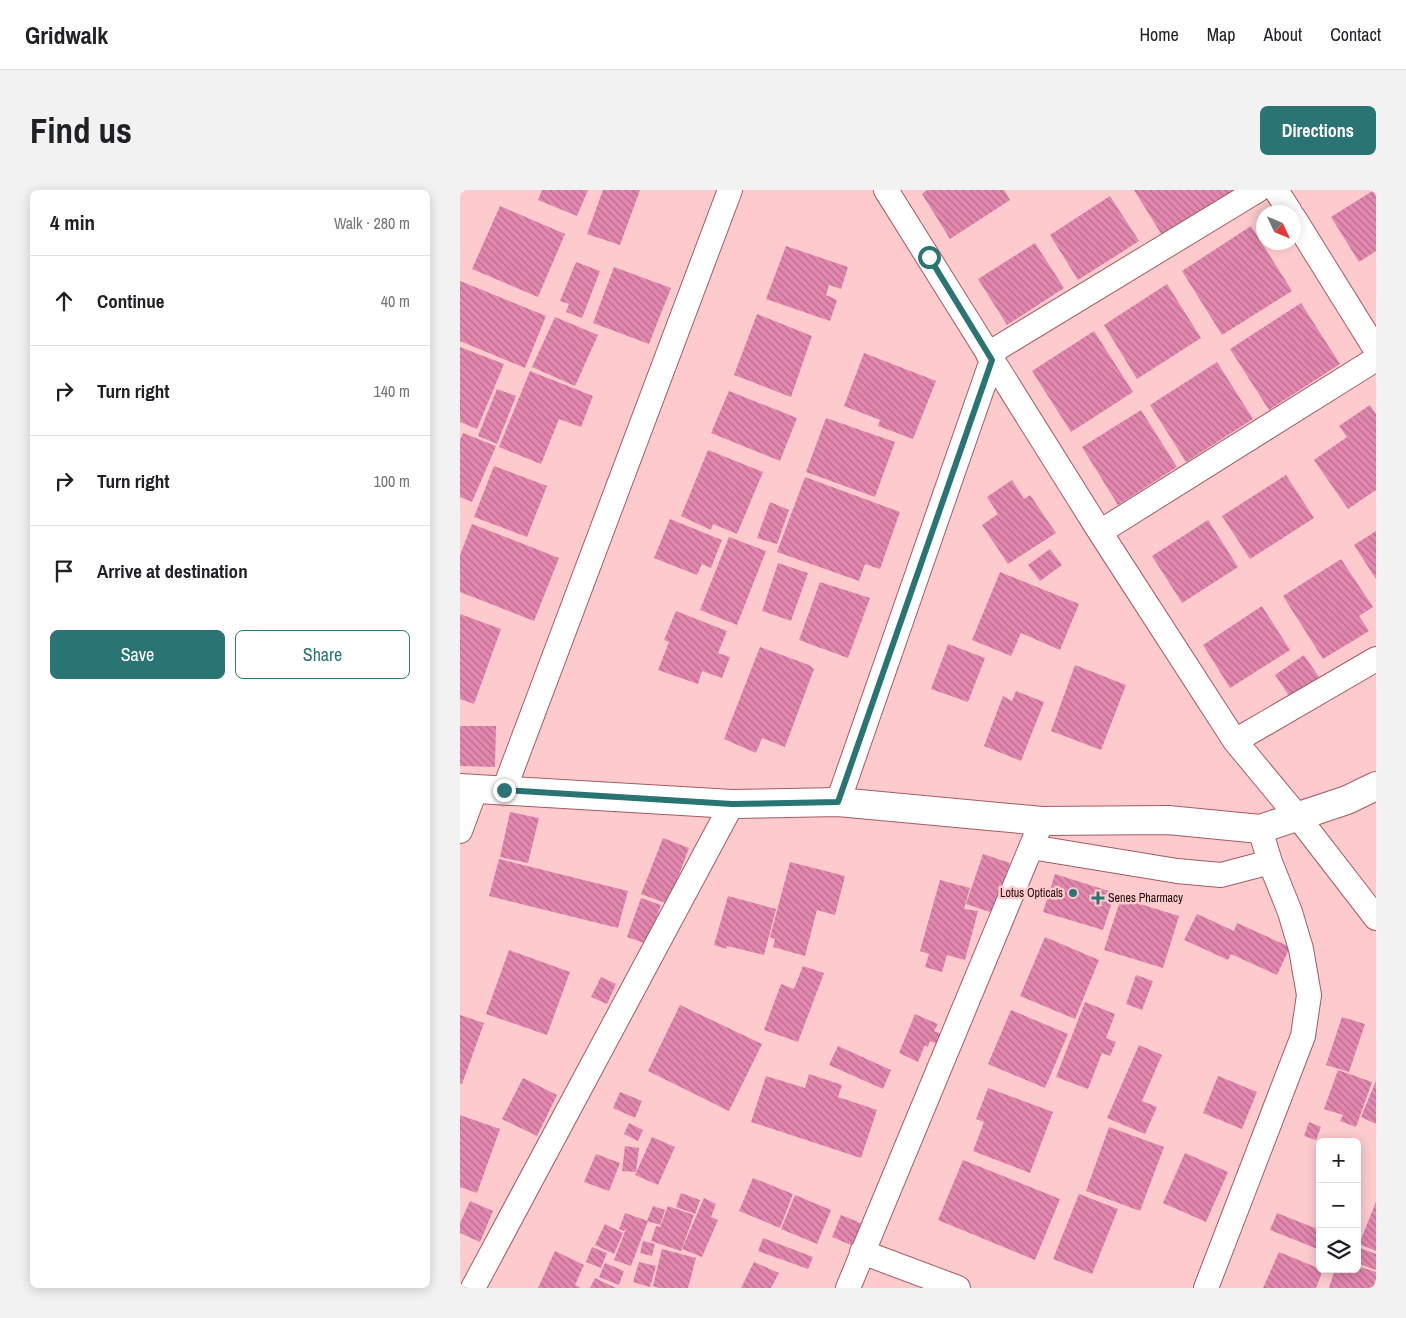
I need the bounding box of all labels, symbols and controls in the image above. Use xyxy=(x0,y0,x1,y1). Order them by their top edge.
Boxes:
text: Gridwalk xyxy=(25,19,108,51)
text: Home xyxy=(1139,22,1179,47)
text: Map xyxy=(1207,22,1236,47)
text: About xyxy=(1264,22,1302,47)
text: Contact xyxy=(1330,22,1381,47)
button: Directions xyxy=(1260,106,1376,155)
text: Find us xyxy=(30,107,132,154)
north arrow xyxy=(1256,205,1301,250)
text: 4 min xyxy=(50,208,95,237)
text: Walk · 280 m xyxy=(334,212,410,234)
route start xyxy=(918,246,941,269)
icon: ahead xyxy=(50,287,78,315)
text: Continue xyxy=(97,288,165,314)
text: 40 m xyxy=(381,290,410,312)
icon: right xyxy=(50,377,78,405)
text: Turn right xyxy=(97,378,169,404)
text: 140 m xyxy=(374,380,410,402)
icon: right xyxy=(50,467,78,495)
text: Turn right xyxy=(97,468,169,494)
text: 100 m xyxy=(374,470,410,492)
icon: arrive xyxy=(50,557,78,585)
text: Arrive at destination xyxy=(97,558,248,584)
button: Save xyxy=(50,630,225,679)
button: Share xyxy=(235,630,410,679)
route end xyxy=(493,779,516,802)
place label: Lotus Opticals xyxy=(1000,885,1063,901)
marker: Lotus Opticals xyxy=(1067,887,1079,899)
place label: Senes Pharmacy xyxy=(1108,890,1183,906)
marker: Senes Pharmacy xyxy=(1092,892,1104,904)
map controls xyxy=(1316,1138,1361,1273)
button: + xyxy=(1316,1138,1361,1183)
button: − xyxy=(1316,1183,1361,1228)
button: layers xyxy=(1316,1228,1361,1273)

